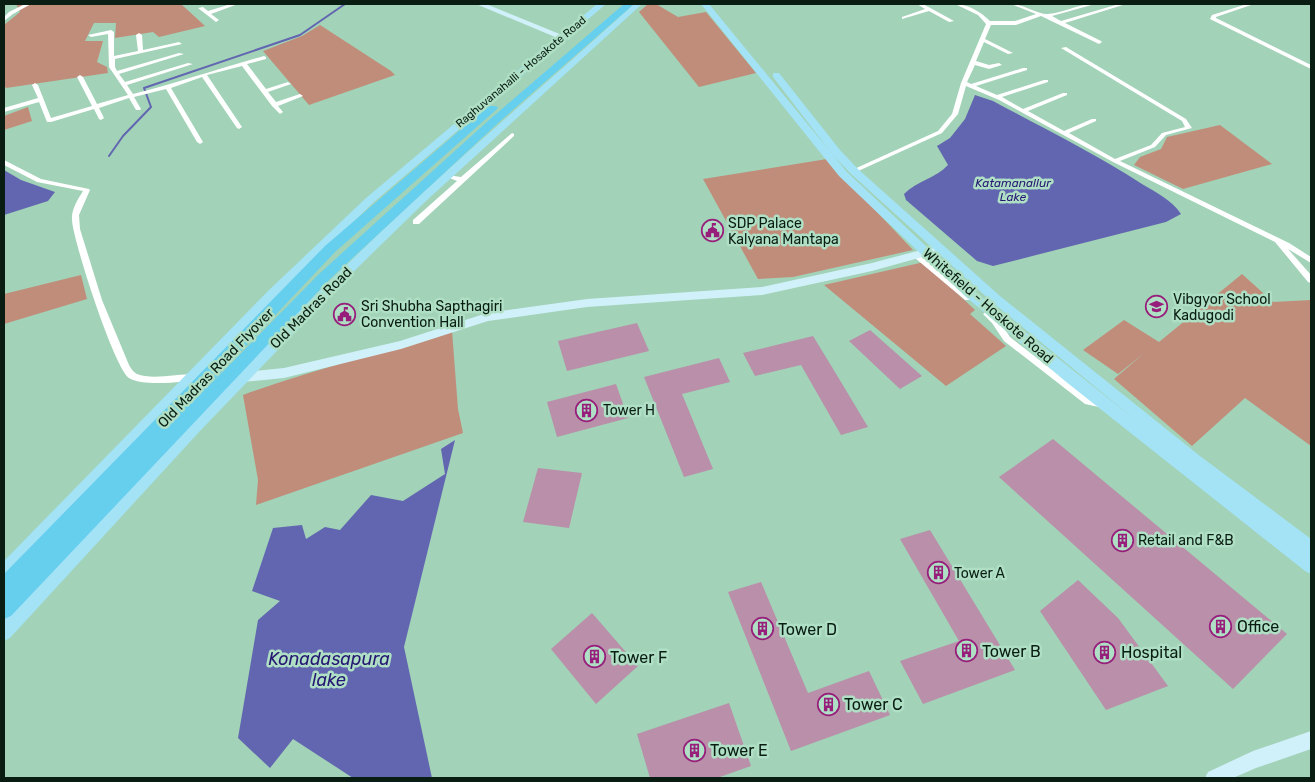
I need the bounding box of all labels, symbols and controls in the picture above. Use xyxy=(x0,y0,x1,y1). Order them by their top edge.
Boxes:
street label: Raghuvanahalli - Hosakote Road xyxy=(453,14,589,130)
water label: Katamanallur Lake xyxy=(975,176,1051,204)
place label: SDP Palace Kalyana Mantapa xyxy=(728,215,839,248)
public building icon: SDP Palace Kalyana Mantapa xyxy=(700,219,724,243)
street label: Whitefield - Hoskote Road xyxy=(919,245,1057,367)
street label: Old Madras Road xyxy=(267,264,355,352)
place label: Vibgyor School Kadugodi xyxy=(1173,291,1271,324)
school or university icon: Vibgyor School Kadugodi xyxy=(1145,295,1169,319)
place label: Sri Shubha Sapthagiri Convention Hall xyxy=(361,298,502,331)
public building icon: Sri Shubha Sapthagiri Convention Hall xyxy=(333,302,357,326)
street label: Old Madras Road Flyover xyxy=(155,304,278,431)
building icon: Tower H xyxy=(575,398,599,422)
place label: Tower H xyxy=(603,402,655,419)
building icon: Retail and F&B xyxy=(1110,528,1134,552)
place label: Retail and F&B xyxy=(1138,532,1234,549)
building icon: Tower A xyxy=(926,561,950,585)
place label: Tower A xyxy=(954,565,1006,582)
building icon: Office xyxy=(1209,614,1233,638)
building icon: Tower D xyxy=(750,617,774,641)
place label: Office xyxy=(1237,617,1279,636)
place label: Tower D xyxy=(778,620,837,639)
building icon: Tower B xyxy=(954,639,978,663)
building icon: Hospital xyxy=(1093,640,1117,664)
place label: Tower B xyxy=(982,642,1041,661)
place label: Hospital xyxy=(1121,643,1182,662)
building icon: Tower F xyxy=(582,645,606,669)
water label: Konadasapura lake xyxy=(268,648,390,691)
place label: Tower F xyxy=(610,648,667,667)
building icon: Tower C xyxy=(816,692,840,716)
place label: Tower C xyxy=(844,695,903,714)
building icon: Tower E xyxy=(682,738,706,762)
place label: Tower E xyxy=(710,741,768,760)

